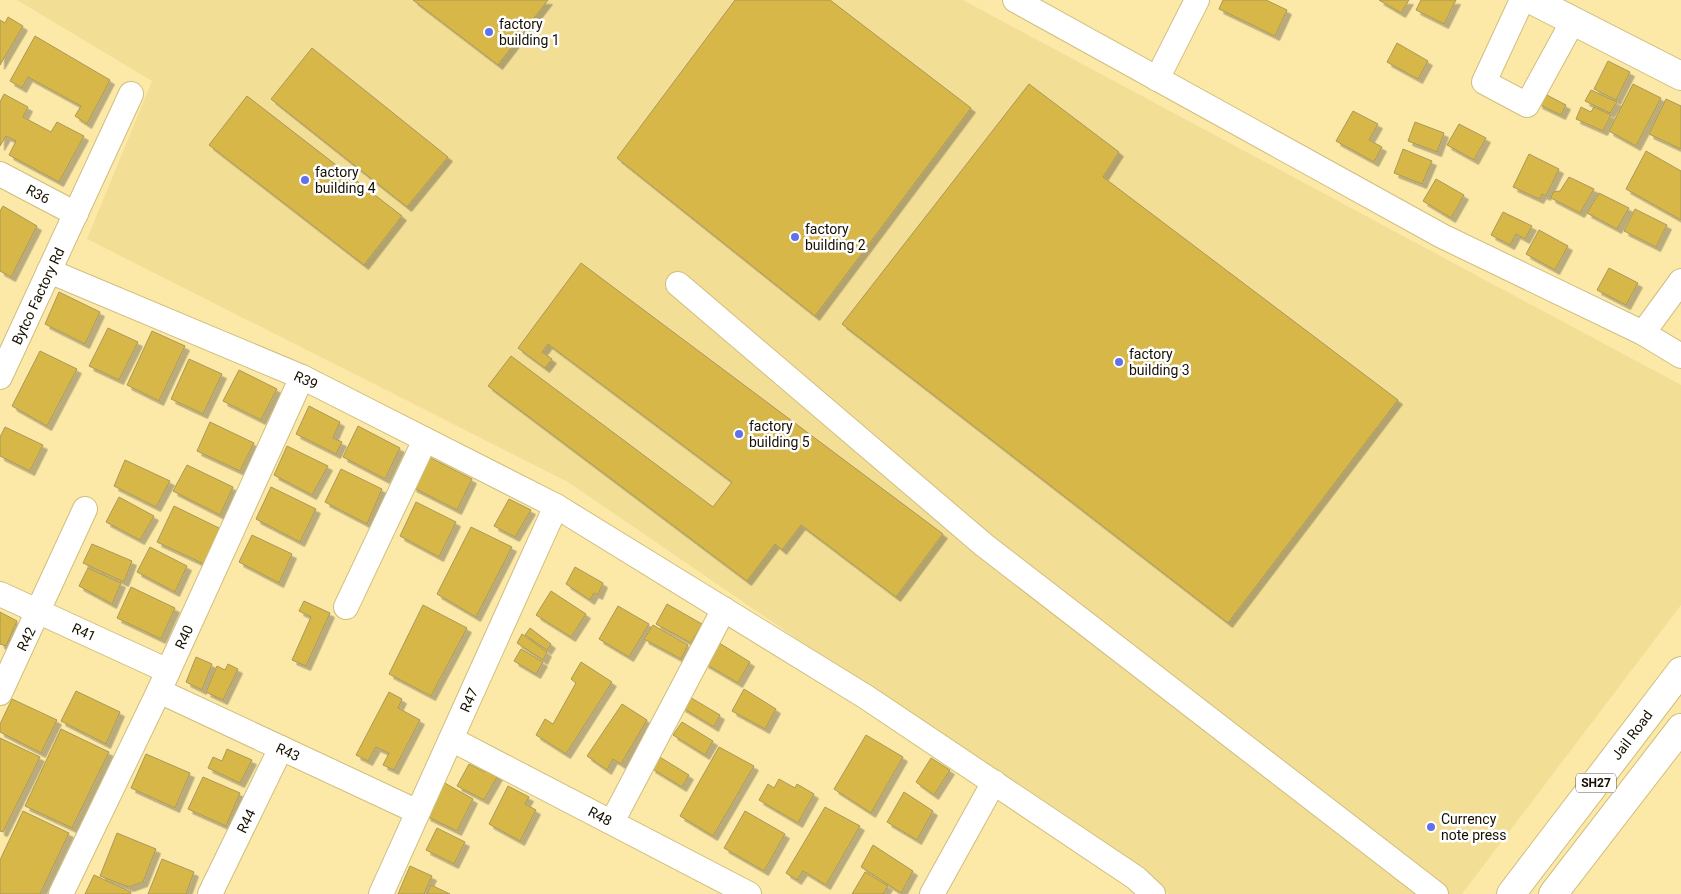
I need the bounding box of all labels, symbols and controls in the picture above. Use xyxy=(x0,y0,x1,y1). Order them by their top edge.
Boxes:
place label: factory building 1 xyxy=(499,16,560,48)
marker: factory building 1 xyxy=(483,26,495,38)
place label: factory building 4 xyxy=(315,164,376,196)
marker: factory building 4 xyxy=(299,174,311,186)
street label: R36 xyxy=(23,181,53,207)
place label: factory building 2 xyxy=(805,221,866,253)
marker: factory building 2 xyxy=(789,231,801,243)
street label: Bytco Factory Rd xyxy=(9,245,67,347)
place label: factory building 3 xyxy=(1129,346,1190,378)
marker: factory building 3 xyxy=(1113,356,1125,368)
street label: R39 xyxy=(292,368,320,392)
place label: factory building 5 xyxy=(749,418,810,450)
marker: factory building 5 xyxy=(733,428,745,440)
street label: R41 xyxy=(70,620,98,644)
street label: R40 xyxy=(172,622,196,651)
street label: R42 xyxy=(13,624,39,653)
street label: R47 xyxy=(457,686,481,714)
street label: Jail Road xyxy=(1608,707,1656,763)
street label: R43 xyxy=(274,740,302,764)
road number: SH27 xyxy=(1576,774,1616,792)
street label: R48 xyxy=(585,803,615,829)
street label: R44 xyxy=(233,806,259,835)
place label: Currency note press xyxy=(1441,811,1507,843)
marker: Currency note press xyxy=(1425,821,1437,833)

